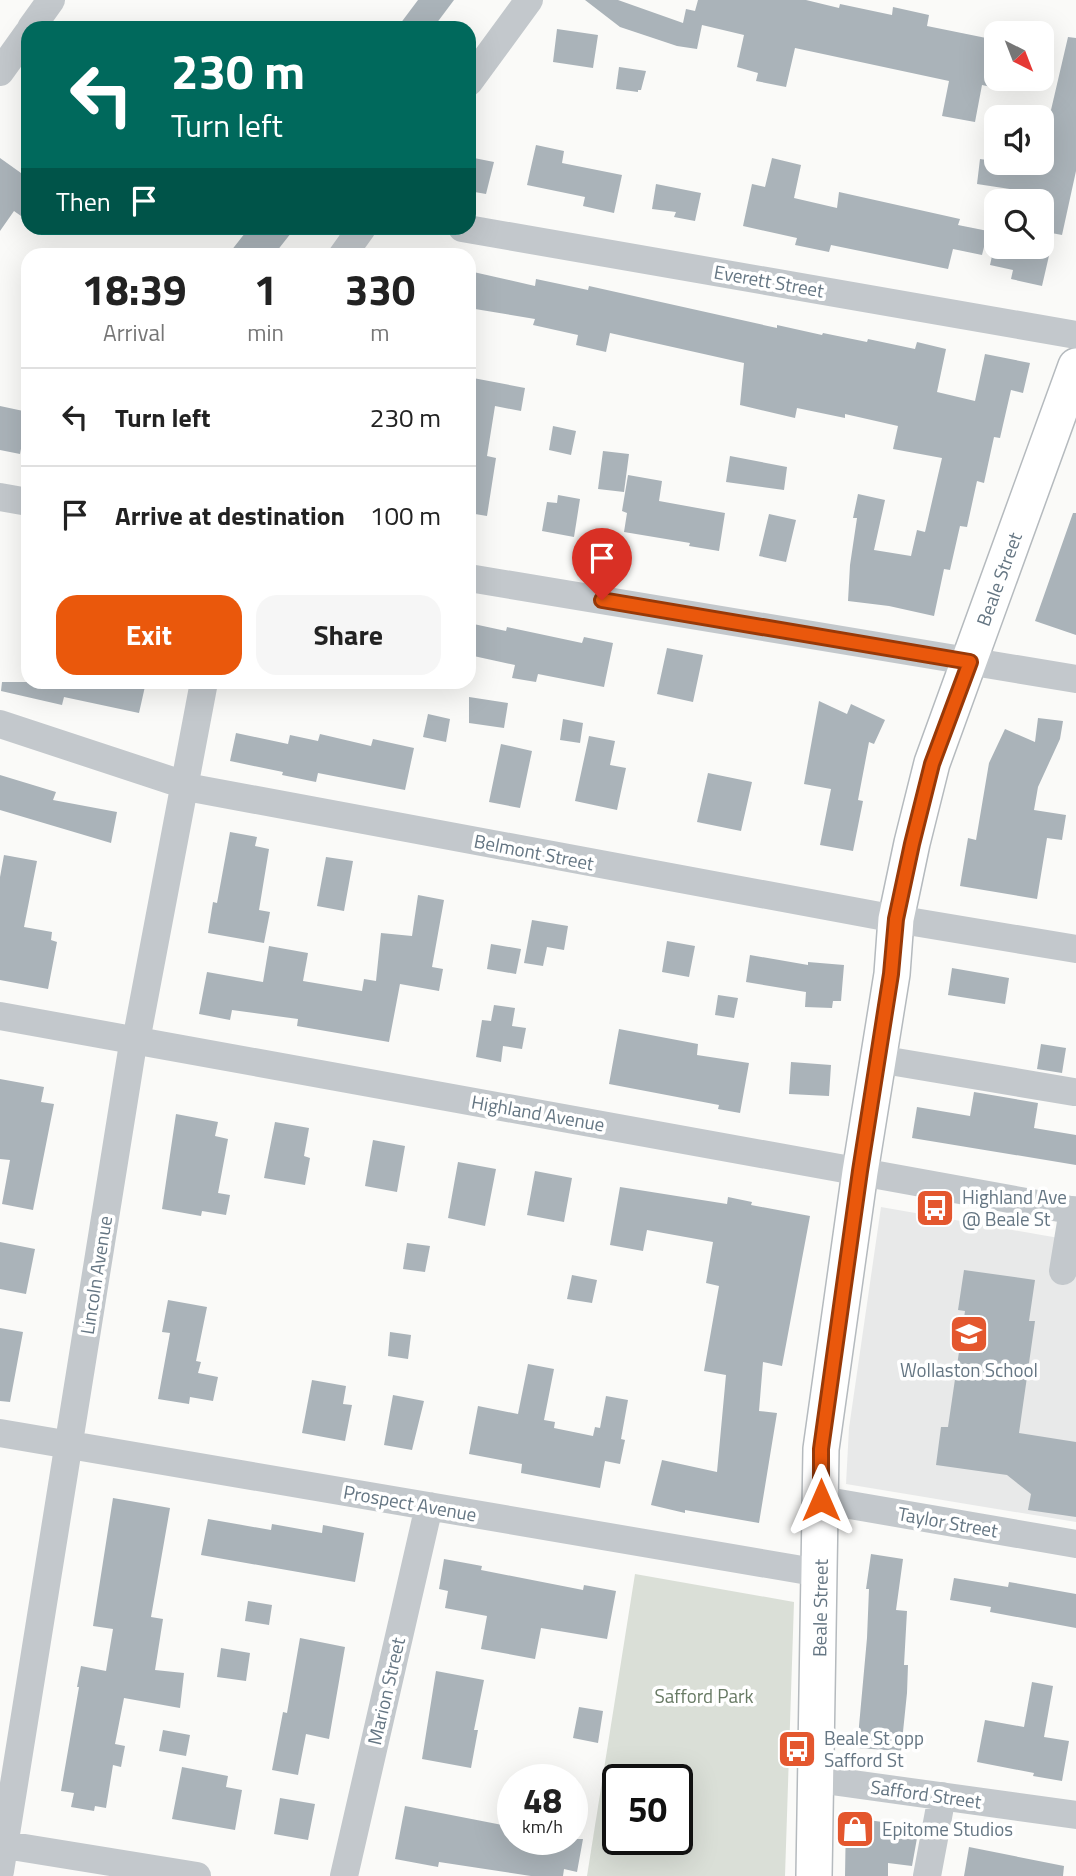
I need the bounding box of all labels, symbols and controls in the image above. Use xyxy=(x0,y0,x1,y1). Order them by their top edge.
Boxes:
north arrow xyxy=(984,21,1054,91)
map controls xyxy=(984,21,1054,259)
text: 230 m xyxy=(171,33,305,108)
icon: left xyxy=(56,49,147,140)
text: Turn left xyxy=(171,101,283,149)
button: sound xyxy=(984,105,1054,175)
text: Then xyxy=(56,182,111,221)
icon: arrive xyxy=(125,182,163,220)
button: search xyxy=(984,189,1054,259)
text: 18:39 xyxy=(82,257,187,321)
text: 1 xyxy=(254,257,277,321)
text: 330 xyxy=(345,257,415,321)
street label: Everett Street xyxy=(712,257,827,305)
text: Arrival xyxy=(103,315,165,350)
text: min xyxy=(247,315,284,350)
text: m xyxy=(370,315,390,350)
icon: left xyxy=(56,398,94,436)
text: Turn left xyxy=(115,398,210,437)
text: 230 m xyxy=(370,398,441,437)
icon: arrive xyxy=(56,496,94,534)
text: Arrive at destination xyxy=(115,496,345,535)
text: 100 m xyxy=(370,496,441,535)
pin xyxy=(572,528,632,600)
street label: Beale Street xyxy=(968,528,1029,630)
icon: arrive xyxy=(583,539,621,577)
button: Exit xyxy=(56,595,242,675)
button: Share xyxy=(256,595,441,675)
street label: Belmont Street xyxy=(472,826,597,877)
street label: Highland Avenue xyxy=(469,1087,607,1138)
place label: Highland Ave @ Beale St xyxy=(962,1182,1067,1233)
bus stop icon: Highland Ave @ Beale St xyxy=(914,1187,956,1229)
street label: Lincoln Avenue xyxy=(72,1213,119,1336)
school or university icon: Wollaston School xyxy=(948,1313,990,1355)
place label: Wollaston School xyxy=(900,1355,1038,1384)
position arrow xyxy=(784,1463,858,1537)
street label: Prospect Avenue xyxy=(341,1477,479,1528)
street label: Taylor Street xyxy=(896,1498,1001,1545)
street label: Beale Street xyxy=(804,1558,835,1657)
street label: Marion Street xyxy=(359,1634,412,1748)
park label: Safford Park xyxy=(654,1681,754,1710)
place label: Beale St opp Safford St xyxy=(824,1723,924,1774)
bus stop icon: Beale St opp Safford St xyxy=(776,1728,818,1770)
speed limit sign: 50 xyxy=(602,1764,693,1855)
street label: Safford Street xyxy=(869,1771,984,1816)
text: 48 xyxy=(523,1773,562,1827)
shop icon: Epitome Studios xyxy=(834,1808,876,1850)
text: km/h xyxy=(522,1813,563,1840)
place label: Epitome Studios xyxy=(882,1814,1013,1843)

